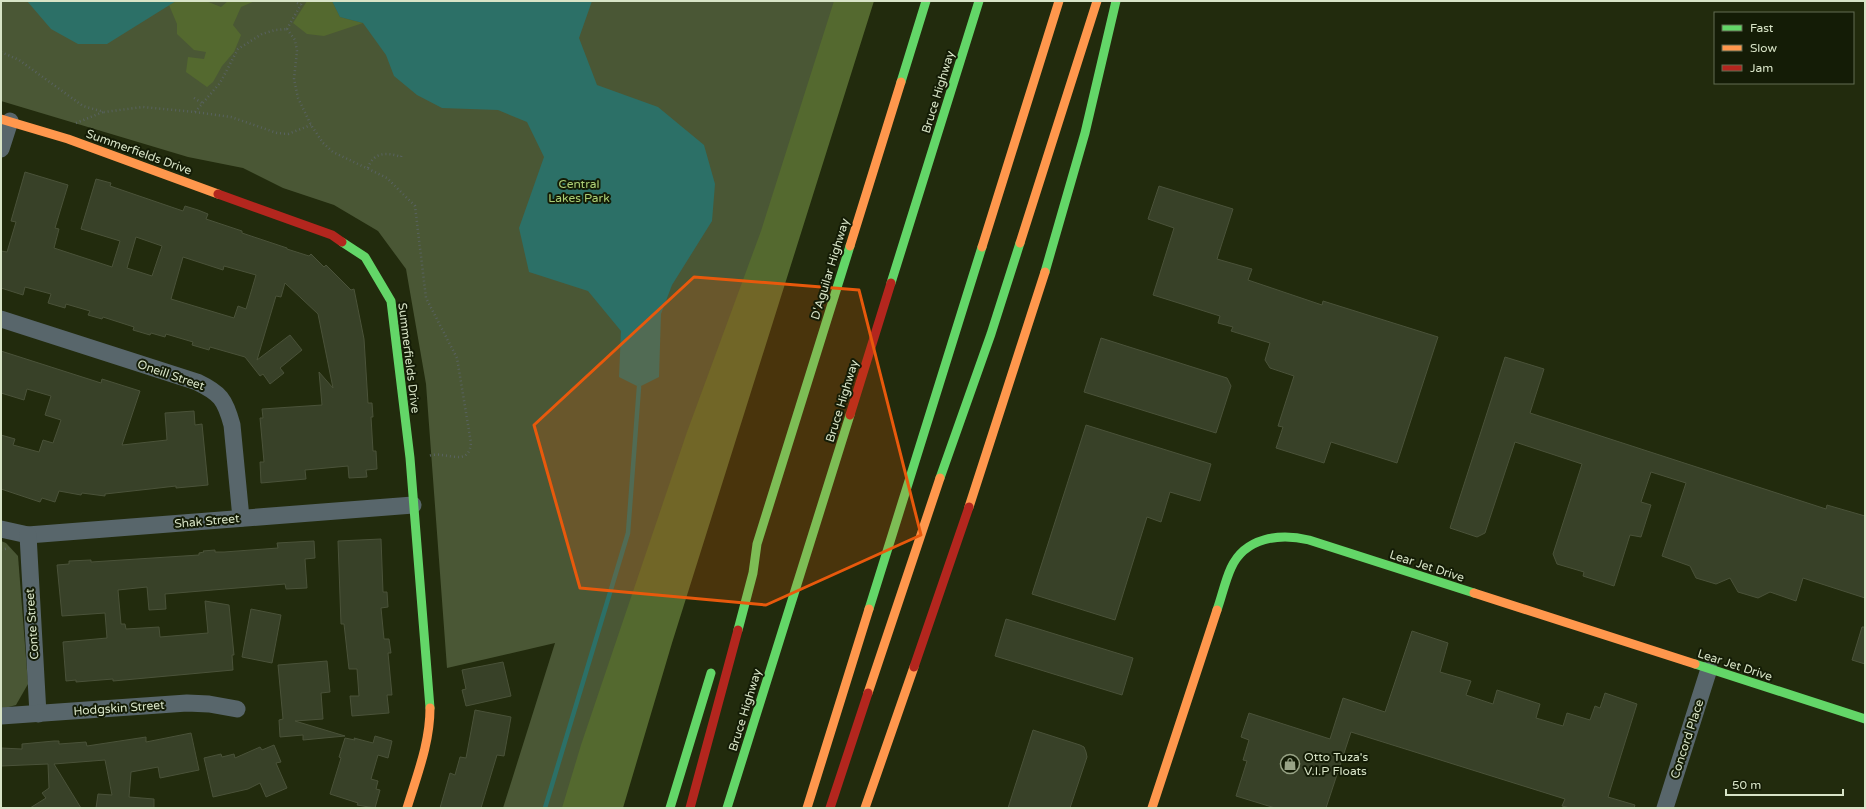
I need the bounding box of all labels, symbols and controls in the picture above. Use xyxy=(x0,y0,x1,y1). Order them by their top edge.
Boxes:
legend xyxy=(1714,12,1854,84)
text: Fast xyxy=(1750,21,1774,35)
text: Slow xyxy=(1750,41,1777,55)
street label: Bruce Highway xyxy=(919,48,957,135)
text: Jam xyxy=(1750,61,1773,75)
street label: Summerfields Drive xyxy=(84,126,194,178)
park label: Central Lakes Park xyxy=(548,177,610,205)
street label: D'Aguilar Highway xyxy=(808,216,852,321)
street label: Summerfields Drive xyxy=(395,302,423,414)
street label: Oneill Street xyxy=(136,357,207,393)
street label: Bruce Highway xyxy=(823,357,861,444)
street label: Shak Street xyxy=(174,511,241,531)
street label: Lear Jet Drive xyxy=(1388,547,1466,585)
street label: Conte Street xyxy=(23,588,41,660)
street label: Lear Jet Drive xyxy=(1696,646,1774,684)
street label: Bruce Highway xyxy=(726,666,764,753)
street label: Concord Place xyxy=(1668,697,1706,780)
street label: Hodgskin Street xyxy=(73,698,165,718)
place label: Otto Tuza's V.I.P Floats xyxy=(1304,750,1369,778)
shop icon: Otto Tuza's V.I.P Floats xyxy=(1279,753,1301,775)
scale bar xyxy=(1726,771,1843,797)
text: 50 m xyxy=(1732,778,1761,792)

